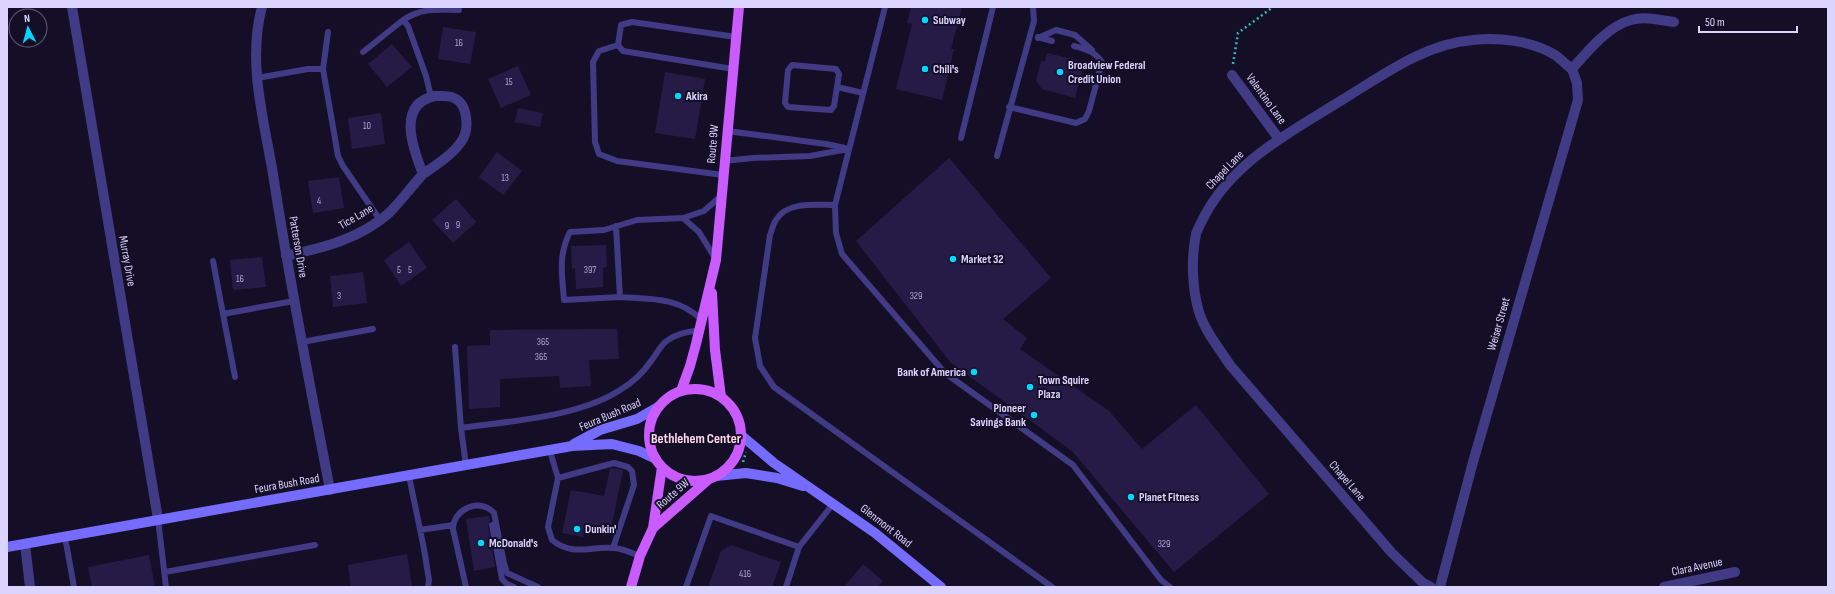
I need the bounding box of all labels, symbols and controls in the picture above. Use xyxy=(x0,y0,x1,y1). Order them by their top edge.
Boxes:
north arrow xyxy=(8,8,48,48)
scale bar xyxy=(1699,8,1797,34)
text: N xyxy=(23,12,31,25)
place label: Subway xyxy=(933,13,966,28)
marker: Subway xyxy=(920,15,930,25)
text: 50 m xyxy=(1705,15,1725,30)
house number: 16 xyxy=(455,37,463,49)
place label: Broadview Federal Credit Union xyxy=(1068,58,1145,87)
place label: Chili's xyxy=(933,62,959,77)
marker: Chili's xyxy=(920,64,930,74)
marker: Broadview Federal Credit Union xyxy=(1055,67,1065,77)
street label: Valentino Lane xyxy=(1243,71,1289,127)
house number: 15 xyxy=(505,76,513,88)
place label: Akira xyxy=(685,89,708,104)
marker: Akira xyxy=(673,91,683,101)
house number: 10 xyxy=(363,120,371,132)
street label: Route 9W xyxy=(704,124,722,164)
street label: Chapel Lane xyxy=(1203,147,1247,193)
house number: 13 xyxy=(501,172,509,184)
house number: 4 xyxy=(317,195,321,207)
street label: Tice Lane xyxy=(336,201,376,233)
street label: Patterson Drive xyxy=(285,215,311,279)
house number: 9 xyxy=(456,219,460,231)
house number: 9 xyxy=(445,220,449,232)
street label: Murray Drive xyxy=(115,235,139,288)
place label: Market 32 xyxy=(961,252,1004,267)
marker: Market 32 xyxy=(948,254,958,264)
house number: 5 xyxy=(397,264,401,276)
house number: 5 xyxy=(408,264,412,276)
house number: 397 xyxy=(584,264,596,276)
house number: 16 xyxy=(236,273,244,285)
house number: 3 xyxy=(337,290,341,302)
house number: 329 xyxy=(910,290,922,302)
street label: Weiser Street xyxy=(1484,295,1514,352)
house number: 365 xyxy=(537,336,549,348)
house number: 365 xyxy=(535,351,547,363)
place label: Bank of America xyxy=(897,365,966,380)
marker: Bank of America xyxy=(969,367,979,377)
place label: Town Squire Plaza xyxy=(1038,373,1089,402)
marker: Town Squire Plaza xyxy=(1025,382,1035,392)
street label: Feura Bush Road xyxy=(577,395,643,435)
place label: Pioneer Savings Bank xyxy=(970,401,1026,430)
marker: Pioneer Savings Bank xyxy=(1029,410,1039,420)
district label: Bethlehem Center xyxy=(651,430,742,447)
street label: Chapel Lane xyxy=(1325,458,1369,504)
street label: Feura Bush Road xyxy=(253,471,321,497)
street label: Route 9W xyxy=(653,475,693,512)
place label: Planet Fitness xyxy=(1139,490,1199,505)
marker: Planet Fitness xyxy=(1126,492,1136,502)
street label: Glenmont Road xyxy=(857,501,915,551)
place label: Dunkin' xyxy=(585,522,617,537)
marker: Dunkin' xyxy=(572,524,582,534)
place label: McDonald's xyxy=(489,536,538,551)
marker: McDonald's xyxy=(476,538,486,548)
house number: 329 xyxy=(1158,538,1170,550)
street label: Clara Avenue xyxy=(1670,554,1724,580)
house number: 416 xyxy=(739,568,751,580)

